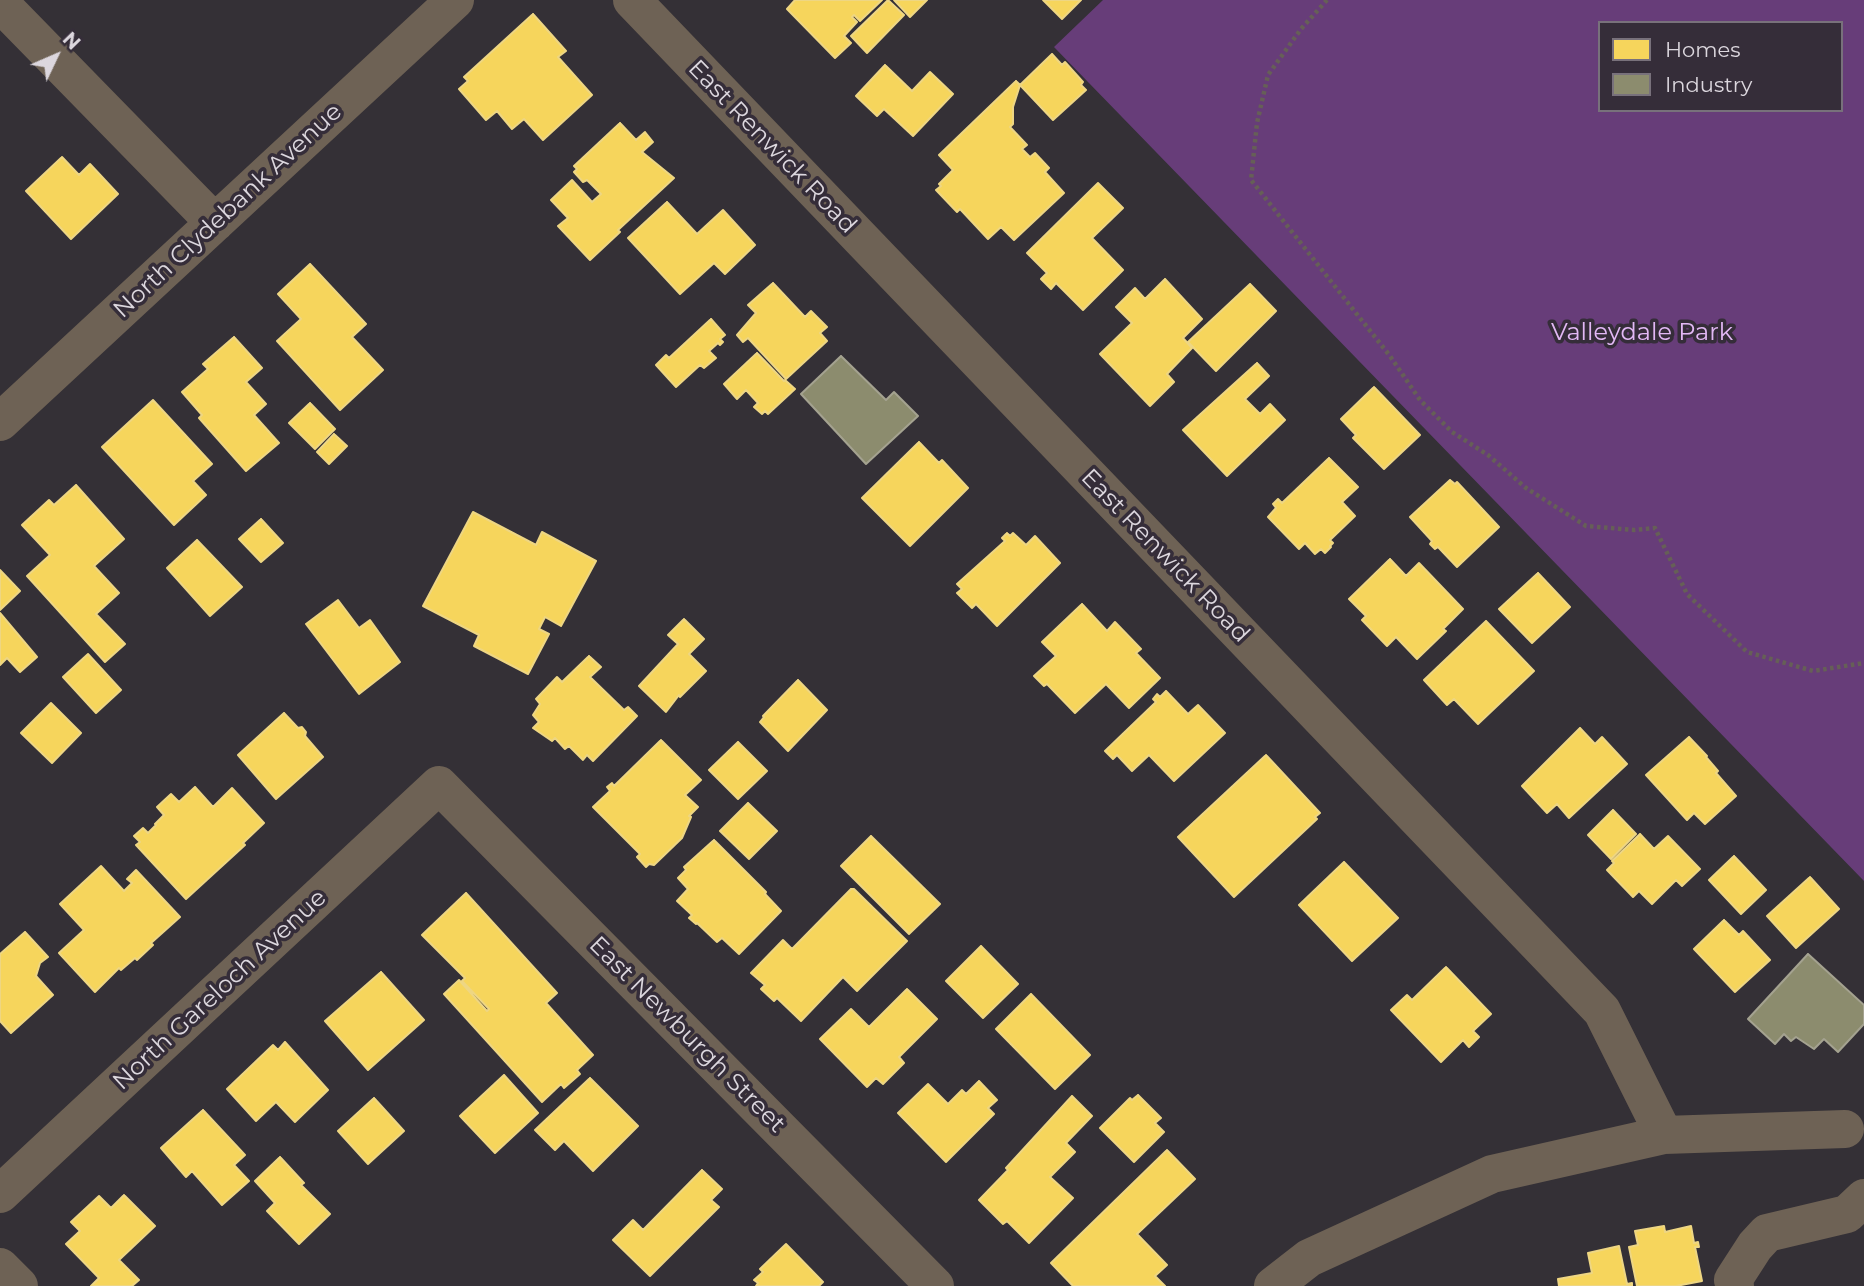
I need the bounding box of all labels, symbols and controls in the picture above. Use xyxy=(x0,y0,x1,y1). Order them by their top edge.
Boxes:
north arrow xyxy=(21,21,91,91)
legend xyxy=(1598,21,1843,112)
text: N xyxy=(58,28,85,55)
text: Homes xyxy=(1665,37,1740,62)
street label: East Renwick Road xyxy=(682,54,862,240)
text: Industry xyxy=(1665,72,1752,97)
street label: North Clydebank Avenue xyxy=(108,98,348,324)
park label: Valleydale Park xyxy=(1551,319,1733,347)
street label: East Renwick Road xyxy=(1075,463,1255,649)
street label: North Gareloch Avenue xyxy=(107,884,333,1096)
street label: East Newburgh Street xyxy=(583,931,791,1139)

